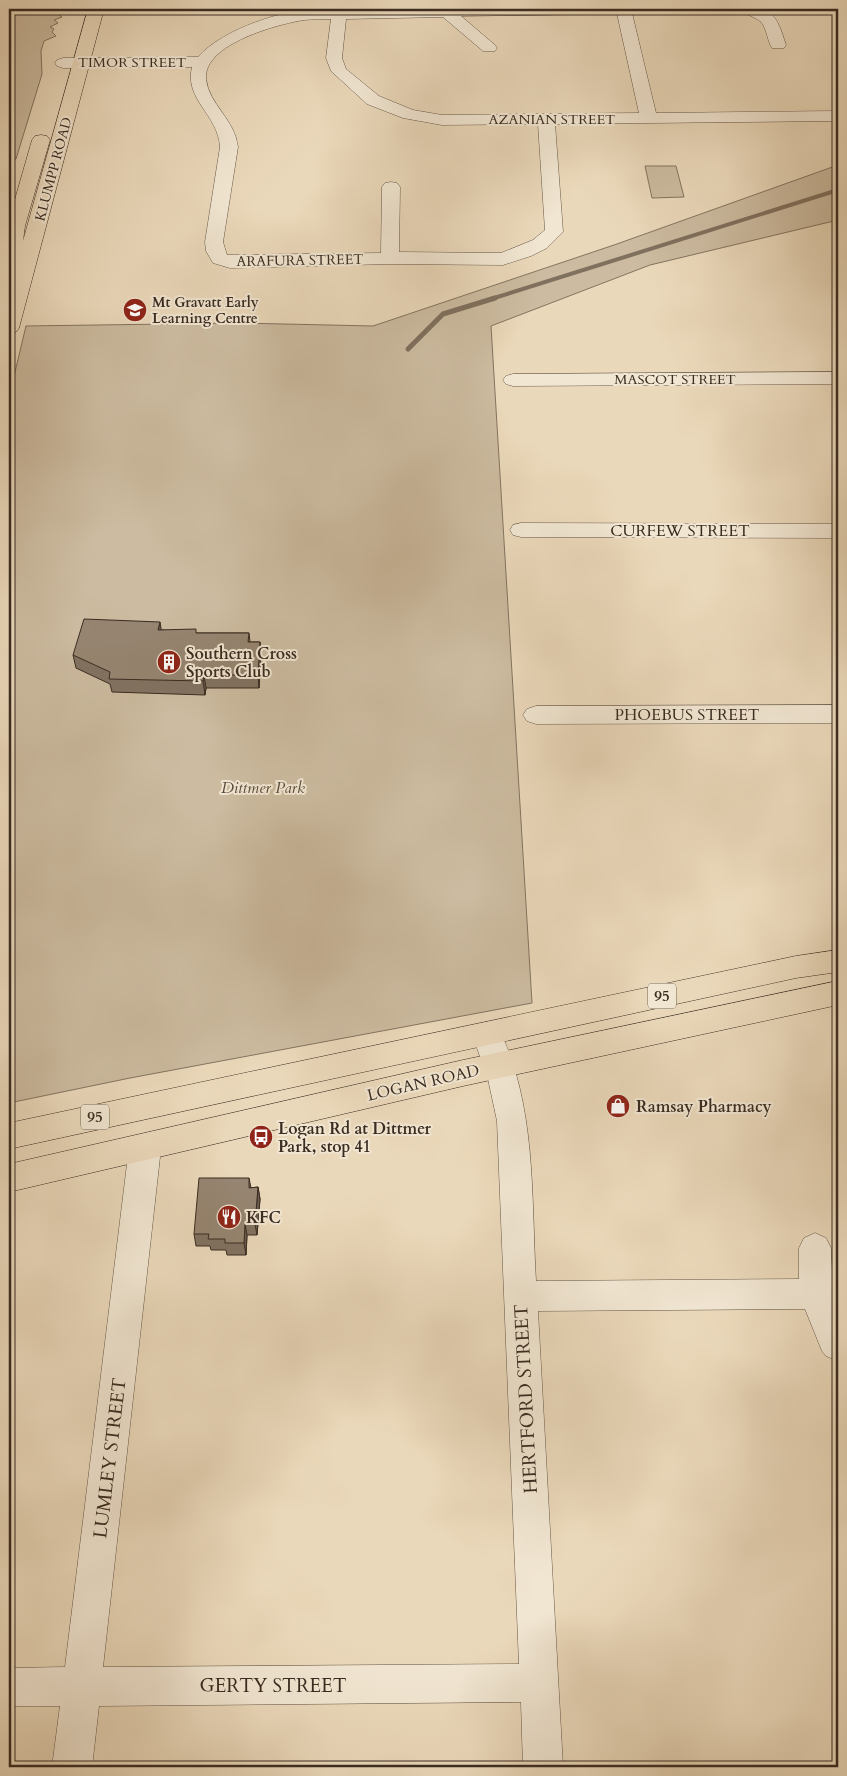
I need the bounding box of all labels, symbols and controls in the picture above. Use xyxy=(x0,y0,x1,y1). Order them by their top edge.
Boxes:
street label: TIMOR STREET xyxy=(78,53,186,72)
street label: AZANIAN STREET xyxy=(489,110,615,129)
street label: KLUMPP ROAD xyxy=(30,115,77,223)
street label: ARAFURA STREET xyxy=(236,250,364,271)
place label: Mt Gravatt Early Learning Centre xyxy=(152,293,259,328)
school or university icon: Mt Gravatt Early Learning Centre xyxy=(122,297,148,323)
street label: MASCOT STREET xyxy=(614,370,736,389)
street label: CURFEW STREET xyxy=(610,520,750,542)
place label: Southern Cross Sports Club xyxy=(186,643,297,683)
building icon: Southern Cross Sports Club xyxy=(156,649,182,675)
street label: PHOEBUS STREET xyxy=(614,704,760,726)
park label: Dittmer Park xyxy=(221,777,305,799)
road number: 95 xyxy=(648,984,676,1008)
street label: LOGAN ROAD xyxy=(365,1059,482,1107)
shop icon: Ramsay Pharmacy xyxy=(605,1093,631,1119)
place label: Ramsay Pharmacy xyxy=(636,1096,772,1118)
road number: 95 xyxy=(81,1104,109,1130)
place label: Logan Rd at Dittmer Park, stop 41 xyxy=(278,1118,431,1158)
bus stop icon: Logan Rd at Dittmer Park, stop 41 xyxy=(248,1124,274,1150)
restaurant icon: KFC xyxy=(216,1204,242,1230)
place label: KFC xyxy=(246,1207,281,1229)
street label: HERTFORD STREET xyxy=(508,1304,544,1494)
street label: LUMLEY STREET xyxy=(87,1376,133,1540)
street label: GERTY STREET xyxy=(199,1673,347,1699)

